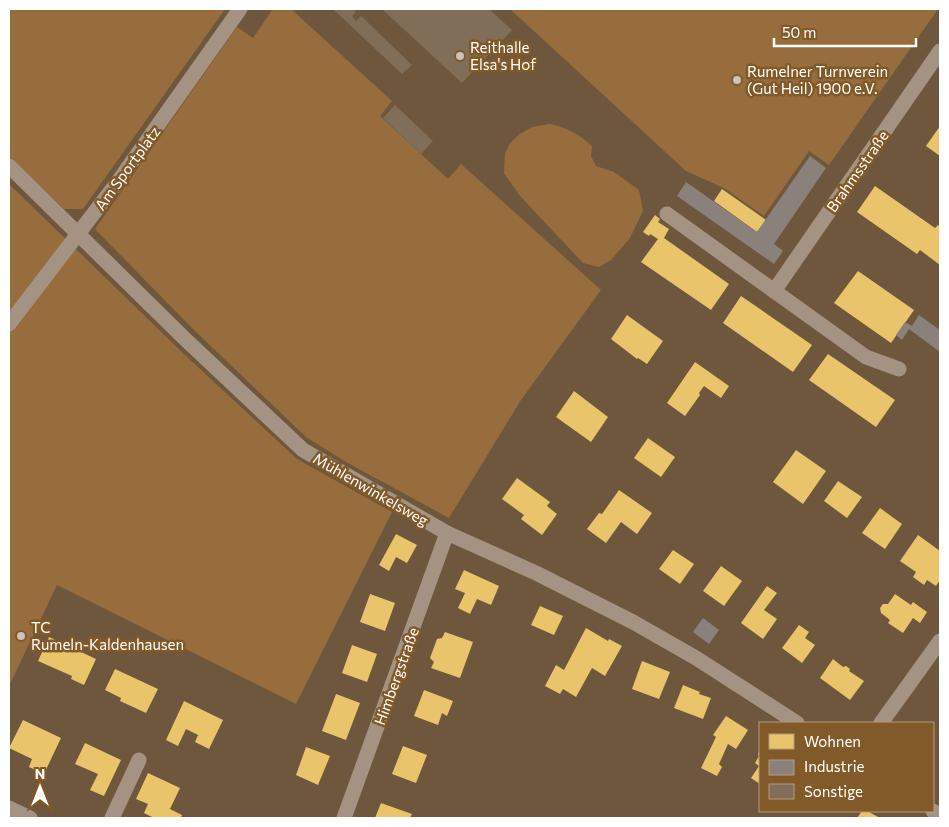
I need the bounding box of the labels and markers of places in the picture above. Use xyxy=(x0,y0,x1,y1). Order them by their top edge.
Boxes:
place label: Reithalle Elsa's Hof xyxy=(470,38,536,73)
marker: Reithalle Elsa's Hof xyxy=(454,50,466,62)
place label: Rumelner Turnverein (Gut Heil) 1900 e.V. xyxy=(747,62,888,97)
marker: Rumelner Turnverein (Gut Heil) 1900 e.V. xyxy=(731,74,743,86)
place label: TC Rumeln-Kaldenhausen xyxy=(31,618,184,653)
marker: TC Rumeln-Kaldenhausen xyxy=(15,630,27,642)

